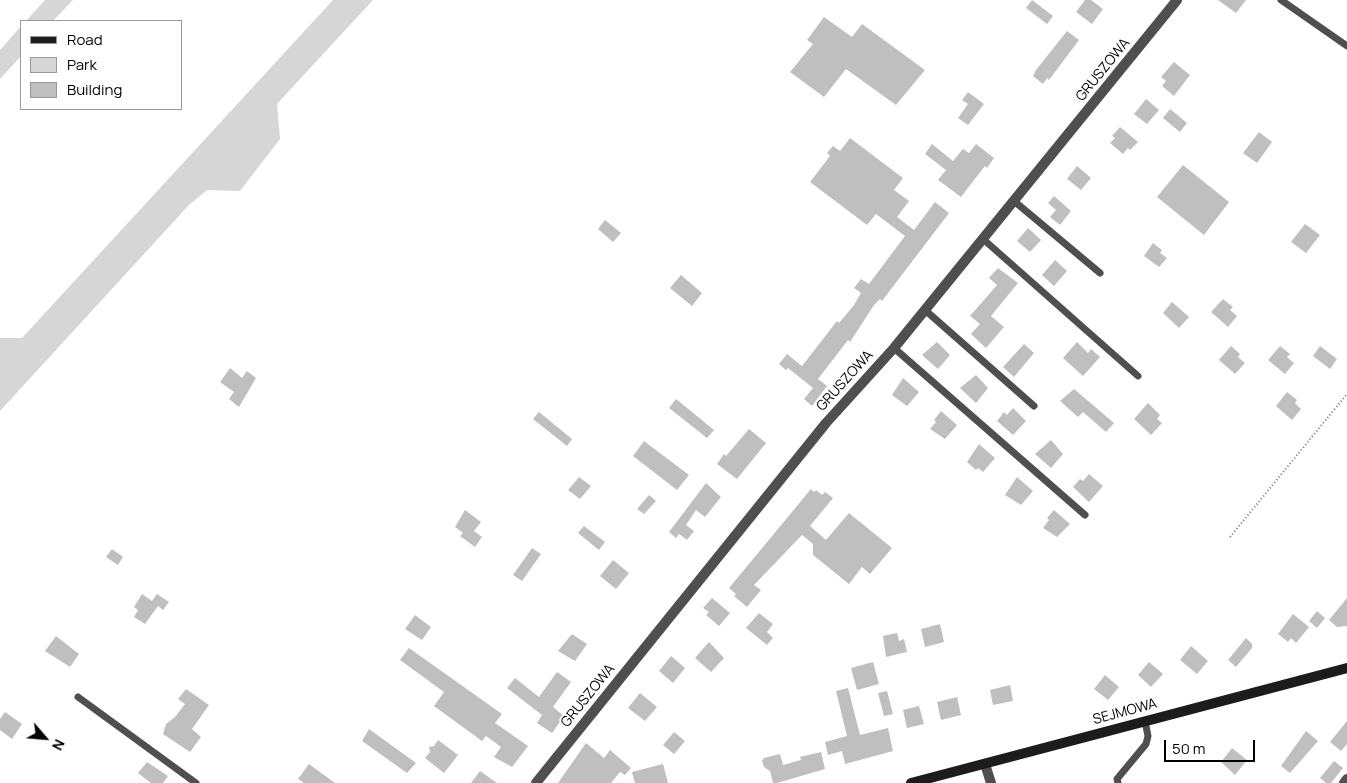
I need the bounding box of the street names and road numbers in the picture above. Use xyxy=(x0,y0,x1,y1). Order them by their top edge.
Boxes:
street label: GRUSZOWA xyxy=(1073,35,1133,105)
street label: GRUSZOWA xyxy=(813,347,877,415)
street label: GRUSZOWA xyxy=(558,661,618,731)
street label: SEJMOWA xyxy=(1091,695,1159,729)

